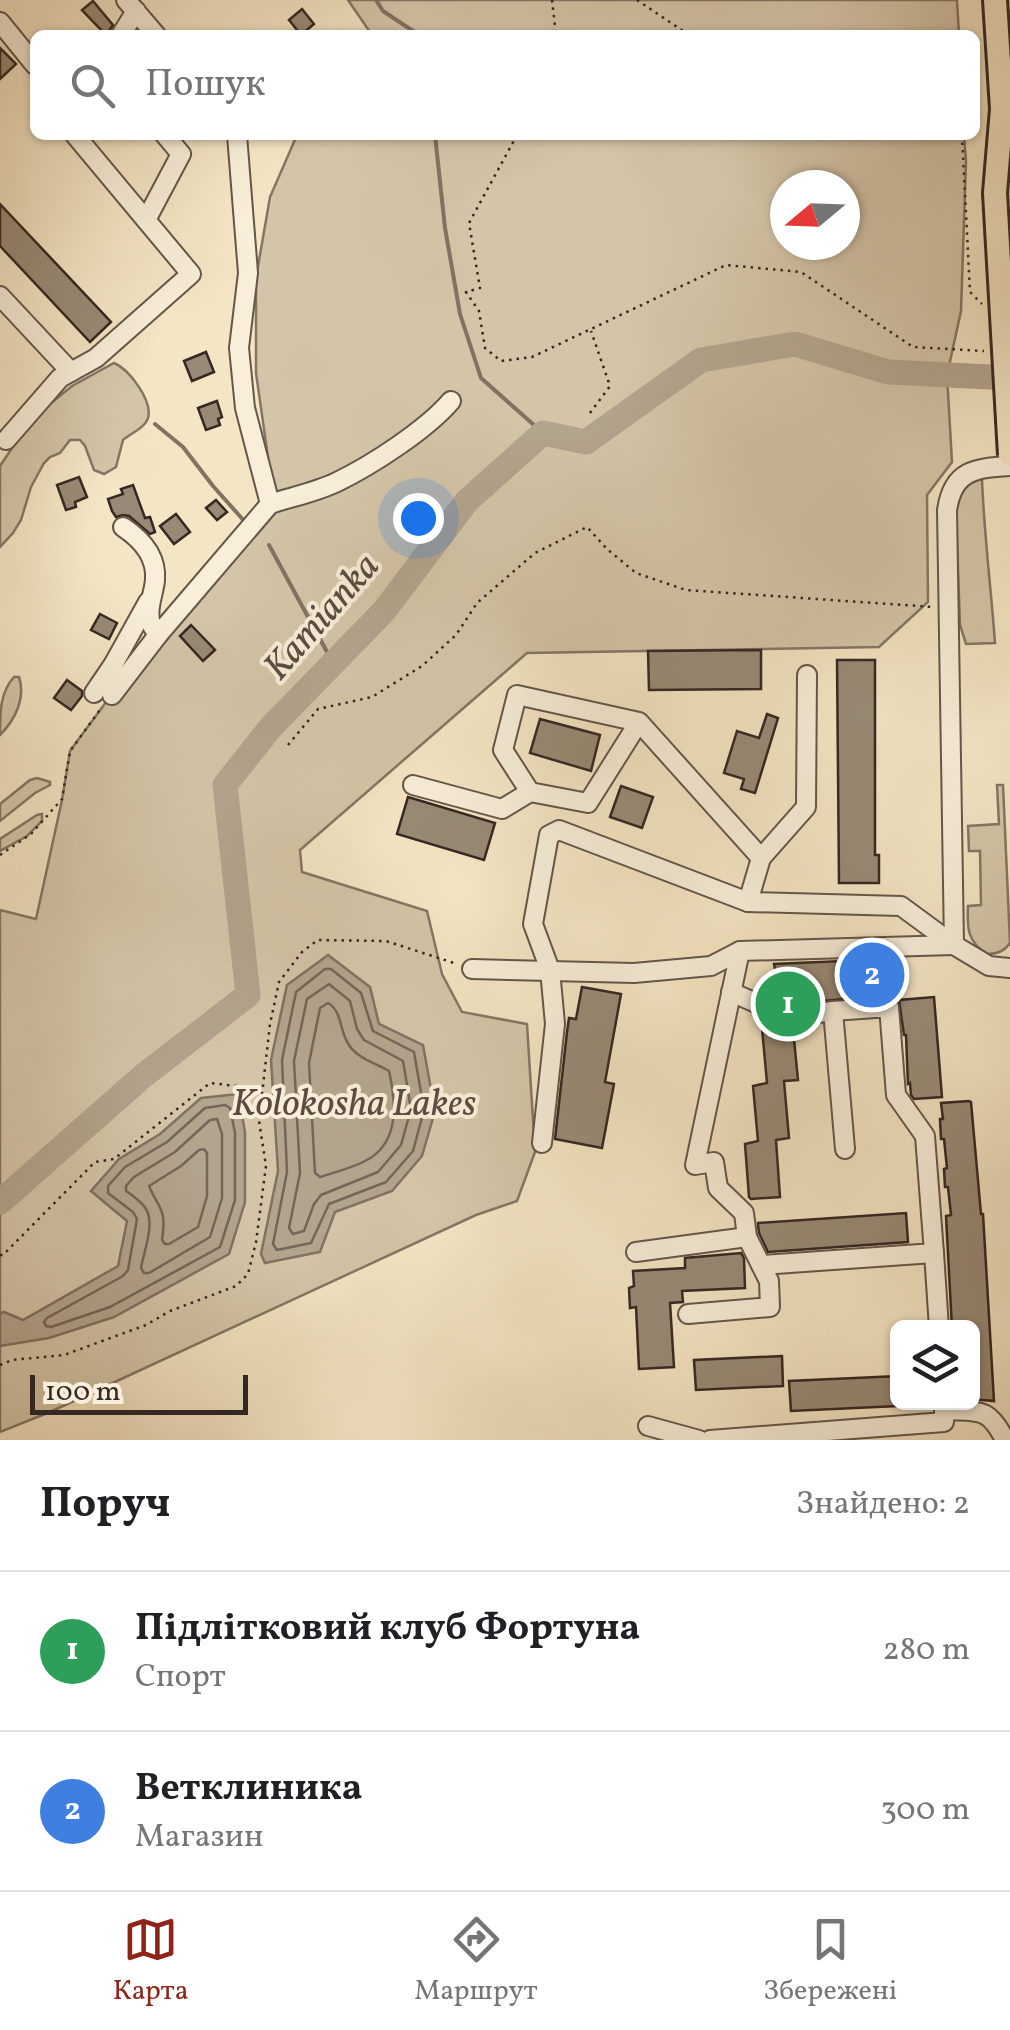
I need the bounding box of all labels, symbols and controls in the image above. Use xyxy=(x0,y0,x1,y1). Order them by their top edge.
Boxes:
search box xyxy=(30,30,980,140)
icon: search xyxy=(65,58,120,113)
text: Пошук xyxy=(145,59,265,112)
north arrow xyxy=(770,170,860,260)
your location xyxy=(393,493,444,544)
water label: Kamianka xyxy=(253,543,393,693)
pin: 2 xyxy=(840,938,904,1012)
pin: 1 xyxy=(756,966,820,1042)
water label: Kolokosha Lakes xyxy=(232,1079,476,1132)
map controls xyxy=(890,1320,980,1410)
button: layers xyxy=(890,1320,980,1410)
scale bar xyxy=(30,1370,248,1414)
text: 100 m xyxy=(45,1373,120,1412)
text: Поруч xyxy=(40,1476,170,1535)
text: Знайдено: 2 xyxy=(796,1483,970,1527)
text: Підлітковий клуб Фортуна xyxy=(135,1603,640,1656)
text: 1 xyxy=(66,1629,79,1673)
text: 280 m xyxy=(883,1629,970,1673)
text: Спорт xyxy=(135,1656,226,1700)
text: Ветклиника xyxy=(135,1763,363,1816)
text: 2 xyxy=(64,1789,81,1833)
text: 300 m xyxy=(880,1789,970,1833)
text: Магазин xyxy=(135,1816,263,1860)
tab: Карта xyxy=(113,1912,189,2011)
tab: Маршрут xyxy=(414,1912,538,2011)
tab: Збережені xyxy=(763,1912,897,2011)

